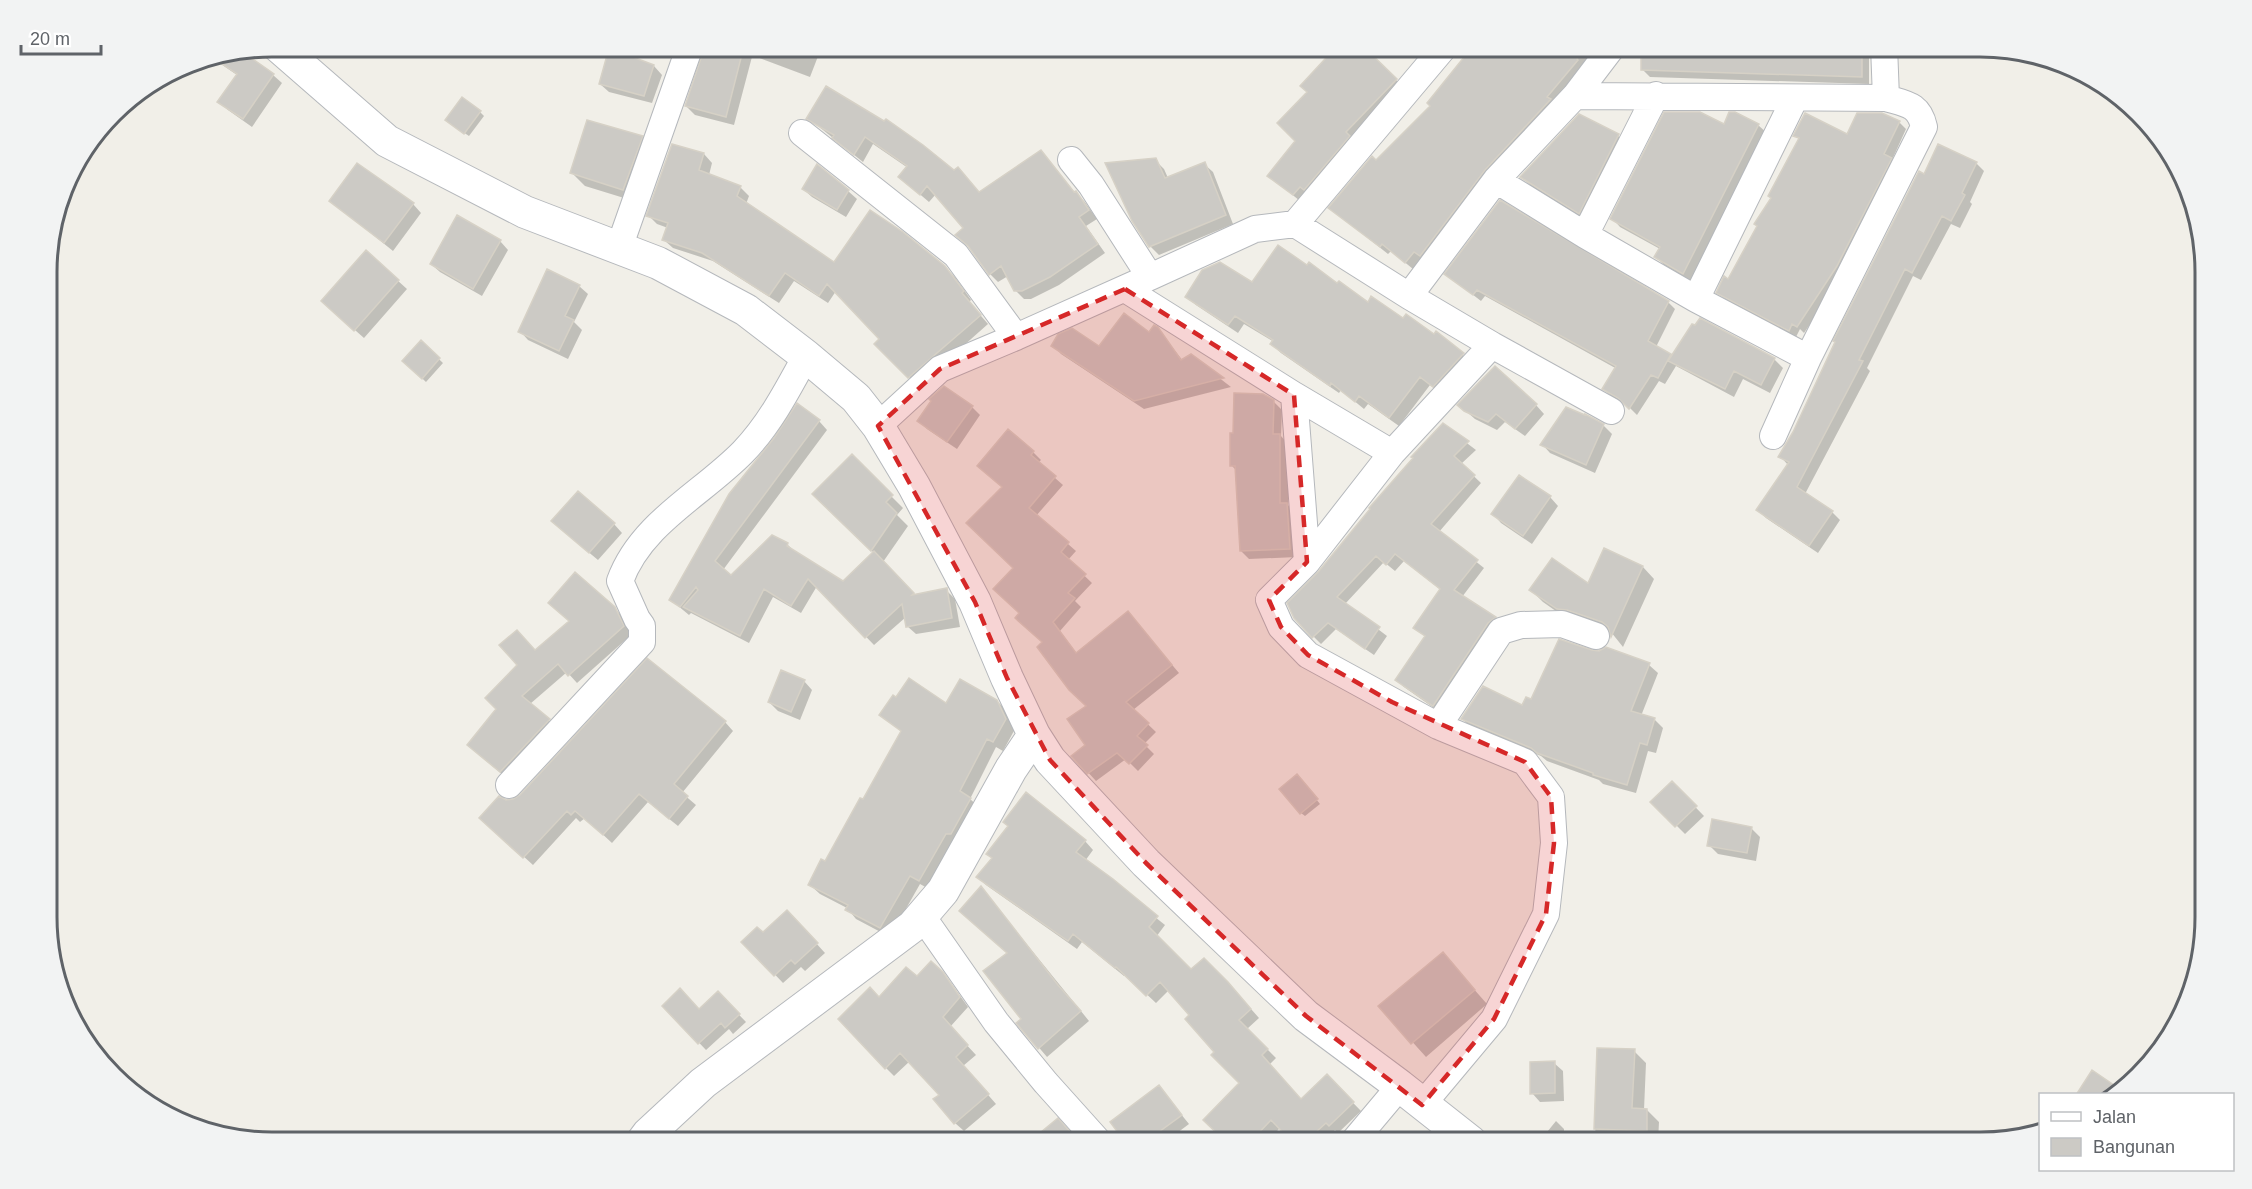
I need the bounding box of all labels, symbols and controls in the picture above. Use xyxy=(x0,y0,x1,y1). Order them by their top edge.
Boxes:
scale bar xyxy=(21,18,100,56)
text: 20 m xyxy=(30,29,70,49)
legend xyxy=(2039,1093,2234,1171)
text: Jalan xyxy=(2093,1107,2136,1127)
text: Bangunan xyxy=(2093,1137,2175,1157)

